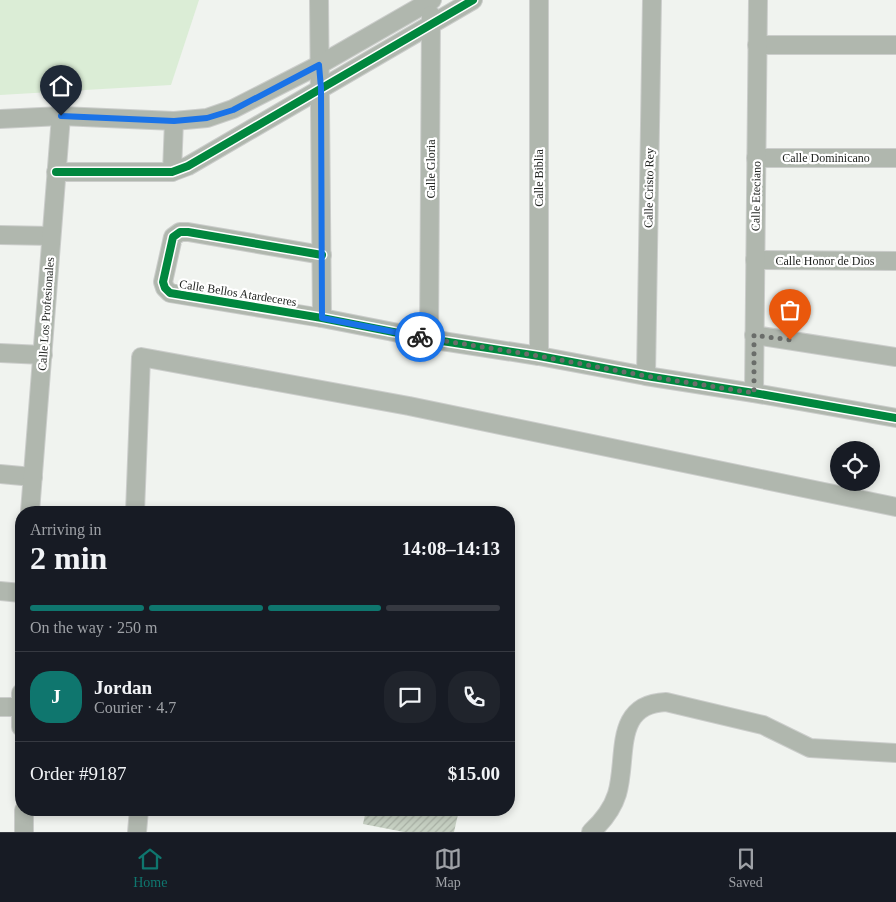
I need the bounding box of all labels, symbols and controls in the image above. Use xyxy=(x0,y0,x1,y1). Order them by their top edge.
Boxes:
pin xyxy=(40,65,82,116)
icon: home xyxy=(47,72,75,100)
street label: Calle Gloria xyxy=(424,139,438,198)
street label: Calle Biblia xyxy=(532,148,546,207)
street label: Calle Cristo Rey xyxy=(641,148,657,228)
street label: Calle Dominicano xyxy=(782,151,870,165)
street label: Calle Eteciano xyxy=(748,161,764,231)
street label: Calle Honor de Dios xyxy=(776,254,875,268)
street label: Calle Los Profesionales xyxy=(35,256,57,371)
street label: Calle Bellos Atardeceres xyxy=(178,277,298,309)
pin xyxy=(769,289,811,340)
icon: bag xyxy=(776,296,804,324)
courier xyxy=(395,312,445,362)
icon: bike xyxy=(406,323,434,351)
map controls xyxy=(830,441,880,491)
button: locate xyxy=(830,441,880,491)
text: Arriving in xyxy=(30,521,102,538)
text: 14:08–14:13 xyxy=(402,538,500,559)
text: 2 min xyxy=(30,540,107,576)
text: On the way · 250 m xyxy=(30,619,158,636)
button: chat xyxy=(384,671,436,723)
button: phone xyxy=(448,671,500,723)
text: Jordan xyxy=(94,677,152,698)
text: J xyxy=(51,686,61,707)
text: Courier · 4.7 xyxy=(94,699,176,716)
text: Order #9187 xyxy=(30,763,127,784)
text: $15.00 xyxy=(448,763,500,784)
tab: Home xyxy=(133,845,167,891)
tab: Map xyxy=(434,845,462,891)
tab: Saved xyxy=(729,845,763,891)

